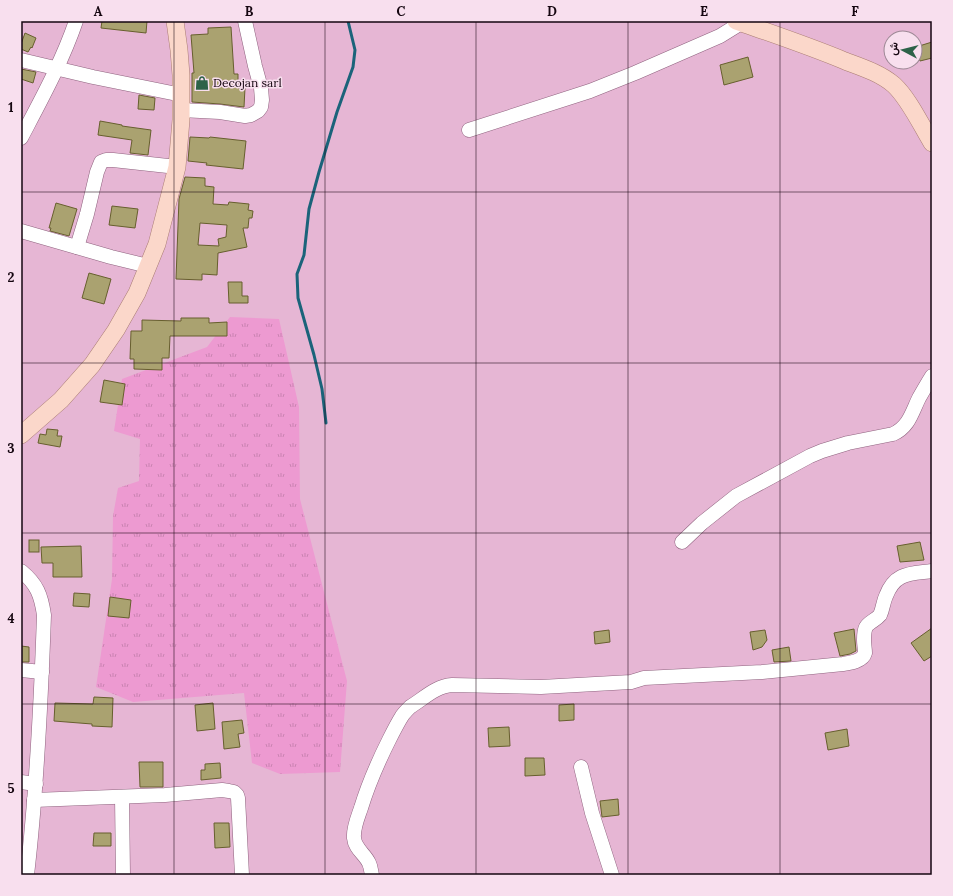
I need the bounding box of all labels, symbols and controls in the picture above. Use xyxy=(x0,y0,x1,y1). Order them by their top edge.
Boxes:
text: A xyxy=(94,3,103,20)
text: B xyxy=(245,3,254,20)
text: C xyxy=(397,3,406,20)
text: D xyxy=(547,3,557,20)
text: E xyxy=(700,3,708,20)
text: F xyxy=(851,3,859,20)
north arrow xyxy=(883,30,923,70)
text: ش xyxy=(885,41,901,56)
shop icon: Decojan sarl xyxy=(194,75,210,91)
place label: Decojan sarl xyxy=(213,75,282,90)
text: 1 xyxy=(8,99,14,116)
text: 2 xyxy=(8,269,15,286)
text: 3 xyxy=(7,440,15,457)
text: 4 xyxy=(7,610,15,627)
text: 5 xyxy=(7,780,15,797)

